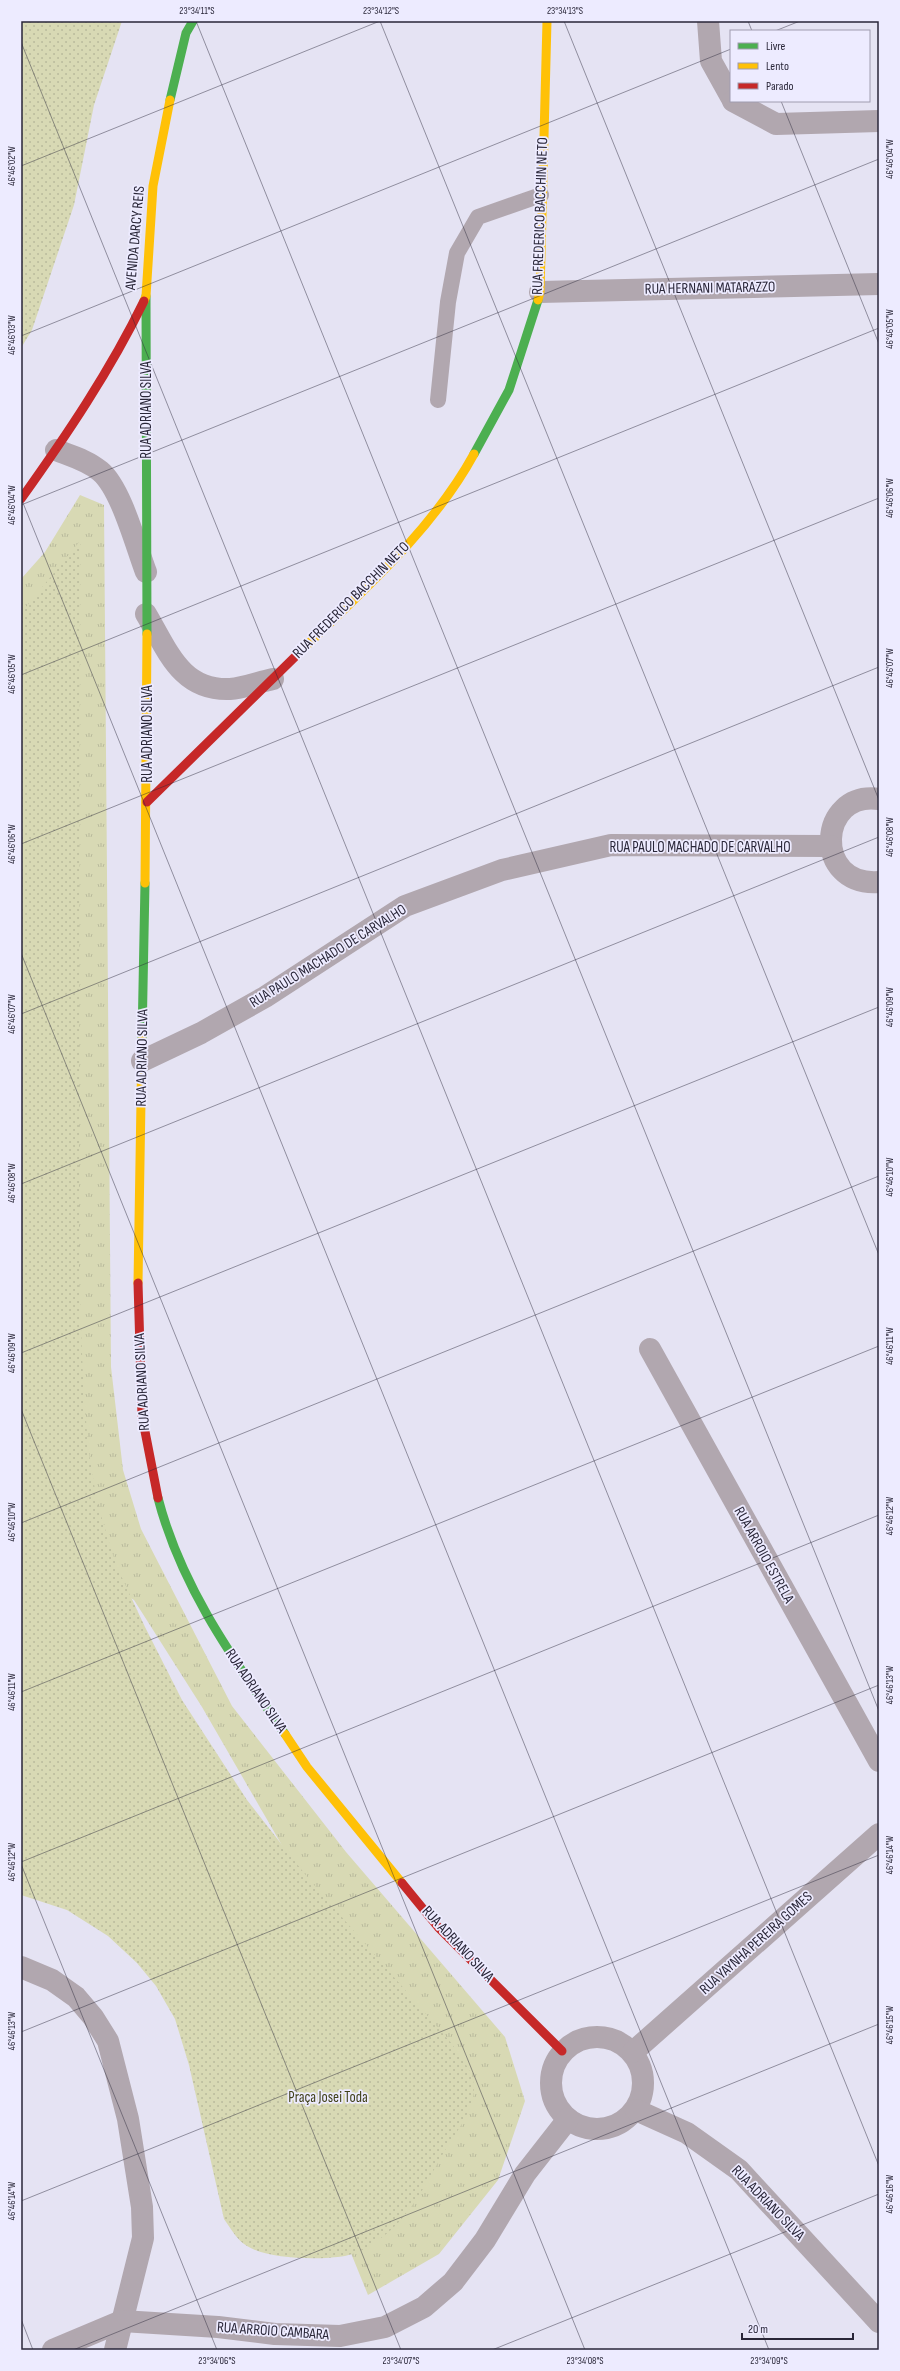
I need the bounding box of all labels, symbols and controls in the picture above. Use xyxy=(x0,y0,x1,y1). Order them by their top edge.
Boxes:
text: 23°34'11"S xyxy=(179,5,215,17)
text: 23°34'12"S xyxy=(363,5,399,17)
text: 23°34'13"S xyxy=(547,5,583,17)
legend xyxy=(730,30,870,102)
text: Livre xyxy=(766,39,786,54)
text: Lento xyxy=(766,59,789,74)
text: Parado xyxy=(766,79,793,94)
street label: RUA FREDERICO BACCHIN NETO xyxy=(528,137,552,295)
text: 46°46'04"W xyxy=(884,139,896,179)
text: 46°46'02"W xyxy=(6,146,18,186)
street label: AVENIDA DARCY REIS xyxy=(121,185,149,292)
street label: RUA HERNANI MATARAZZO xyxy=(645,277,775,299)
text: 46°46'05"W xyxy=(884,309,896,349)
text: 46°46'03"W xyxy=(6,315,18,355)
street label: RUA ADRIANO SILVA xyxy=(137,361,156,459)
text: 46°46'06"W xyxy=(884,478,896,518)
text: 46°46'04"W xyxy=(6,485,18,525)
street label: RUA FREDERICO BACCHIN NETO xyxy=(289,538,413,662)
text: 46°46'07"W xyxy=(884,648,896,688)
text: 46°46'05"W xyxy=(6,654,18,694)
street label: RUA ADRIANO SILVA xyxy=(138,685,157,783)
text: 46°46'08"W xyxy=(884,817,896,857)
text: 46°46'06"W xyxy=(6,824,18,864)
street label: RUA PAULO MACHADO DE CARVALHO xyxy=(609,838,791,857)
street label: RUA PAULO MACHADO DE CARVALHO xyxy=(246,900,410,1012)
text: 46°46'09"W xyxy=(884,987,896,1027)
text: 46°46'07"W xyxy=(6,994,18,1034)
street label: RUA ADRIANO SILVA xyxy=(132,1008,152,1107)
text: 46°46'10"W xyxy=(884,1157,896,1196)
text: 46°46'08"W xyxy=(6,1163,18,1203)
text: 46°46'11"W xyxy=(884,1327,896,1365)
street label: RUA ADRIANO SILVA xyxy=(130,1332,154,1431)
text: 46°46'09"W xyxy=(6,1333,18,1373)
text: 46°46'12"W xyxy=(884,1496,896,1535)
text: 46°46'10"W xyxy=(6,1502,18,1541)
street label: RUA ARROIO ESTRELA xyxy=(730,1504,799,1607)
street label: RUA ADRIANO SILVA xyxy=(221,1645,291,1737)
text: 46°46'13"W xyxy=(884,1665,896,1704)
text: 46°46'11"W xyxy=(6,1673,18,1711)
text: 46°46'14"W xyxy=(884,1835,896,1874)
text: 46°46'12"W xyxy=(6,1842,18,1881)
street label: RUA YAYNHA PEREIRA GOMES xyxy=(696,1887,816,1999)
street label: RUA ADRIANO SILVA xyxy=(418,1902,499,1987)
text: 46°46'15"W xyxy=(884,2005,896,2044)
text: 46°46'13"W xyxy=(6,2011,18,2050)
park label: Praça Josei Toda xyxy=(288,2088,368,2107)
street label: RUA ADRIANO SILVA xyxy=(727,2161,809,2245)
text: 46°46'16"W xyxy=(884,2174,896,2213)
text: 46°46'14"W xyxy=(6,2181,18,2220)
scale bar xyxy=(742,2315,853,2341)
street label: RUA ARROIO CAMBARA xyxy=(216,2318,330,2344)
text: 20 m xyxy=(748,2322,768,2337)
text: 23°34'06"S xyxy=(198,2355,236,2367)
text: 23°34'07"S xyxy=(382,2355,420,2367)
text: 23°34'08"S xyxy=(566,2355,604,2367)
text: 23°34'09"S xyxy=(750,2355,788,2367)

